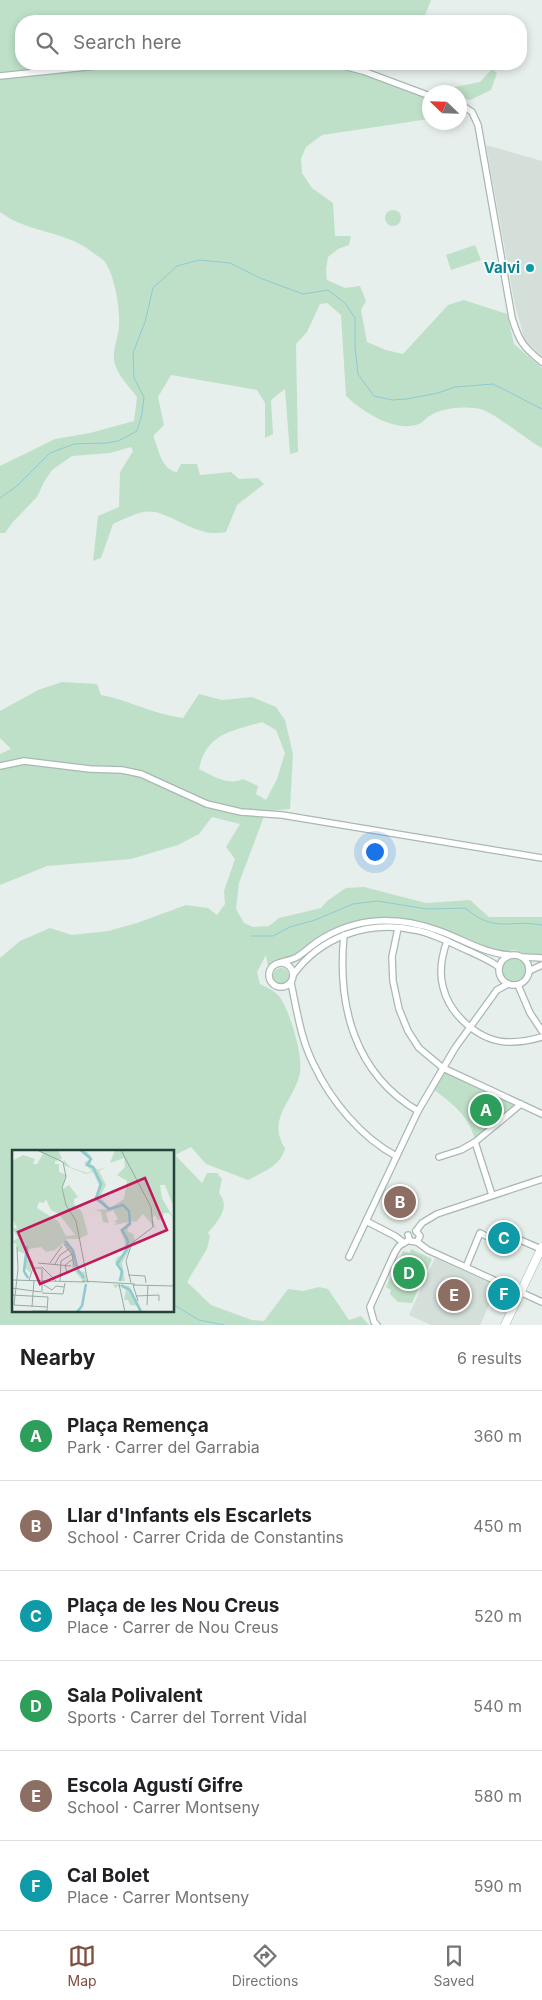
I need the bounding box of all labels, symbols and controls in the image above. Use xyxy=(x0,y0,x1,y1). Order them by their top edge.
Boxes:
search box xyxy=(15,15,527,70)
icon: search xyxy=(33,29,61,57)
text: Search here xyxy=(73,31,182,54)
north arrow xyxy=(422,85,467,130)
place label: Valvi xyxy=(484,258,520,277)
marker: Valvi xyxy=(524,262,536,274)
your location xyxy=(362,839,388,865)
pin: A xyxy=(470,1091,502,1129)
inset map xyxy=(12,1150,175,1312)
pin: B xyxy=(384,1183,416,1221)
pin: C xyxy=(488,1219,520,1257)
pin: D xyxy=(393,1254,425,1292)
pin: F xyxy=(488,1275,520,1313)
pin: E xyxy=(438,1276,470,1314)
text: Nearby xyxy=(20,1345,95,1370)
text: 6 results xyxy=(457,1348,522,1368)
text: Plaça Remença xyxy=(67,1414,209,1437)
text: A xyxy=(30,1426,42,1446)
text: 360 m xyxy=(474,1426,522,1446)
text: Park · Carrer del Garrabia xyxy=(67,1437,260,1457)
text: Llar d'Infants els Escarlets xyxy=(67,1504,312,1527)
text: B xyxy=(31,1516,41,1536)
text: 450 m xyxy=(473,1516,522,1536)
text: School · Carrer Crida de Constantins xyxy=(67,1527,344,1547)
text: Plaça de les Nou Creus xyxy=(67,1594,279,1617)
text: C xyxy=(30,1606,42,1626)
text: 520 m xyxy=(474,1606,522,1626)
text: Place · Carrer de Nou Creus xyxy=(67,1617,279,1637)
text: Sala Polivalent xyxy=(67,1684,203,1707)
text: D xyxy=(30,1696,42,1716)
text: 540 m xyxy=(473,1696,522,1716)
text: Sports · Carrer del Torrent Vidal xyxy=(67,1707,307,1727)
text: Escola Agustí Gifre xyxy=(67,1774,243,1797)
text: E xyxy=(31,1786,41,1806)
text: 580 m xyxy=(474,1786,522,1806)
text: School · Carrer Montseny xyxy=(67,1797,260,1817)
text: Cal Bolet xyxy=(67,1864,149,1887)
text: F xyxy=(31,1876,41,1896)
text: 590 m xyxy=(474,1876,522,1896)
text: Place · Carrer Montseny xyxy=(67,1887,249,1907)
tab: Map xyxy=(68,1942,97,1989)
tab: Directions xyxy=(232,1942,298,1989)
tab: Saved xyxy=(433,1942,474,1989)

